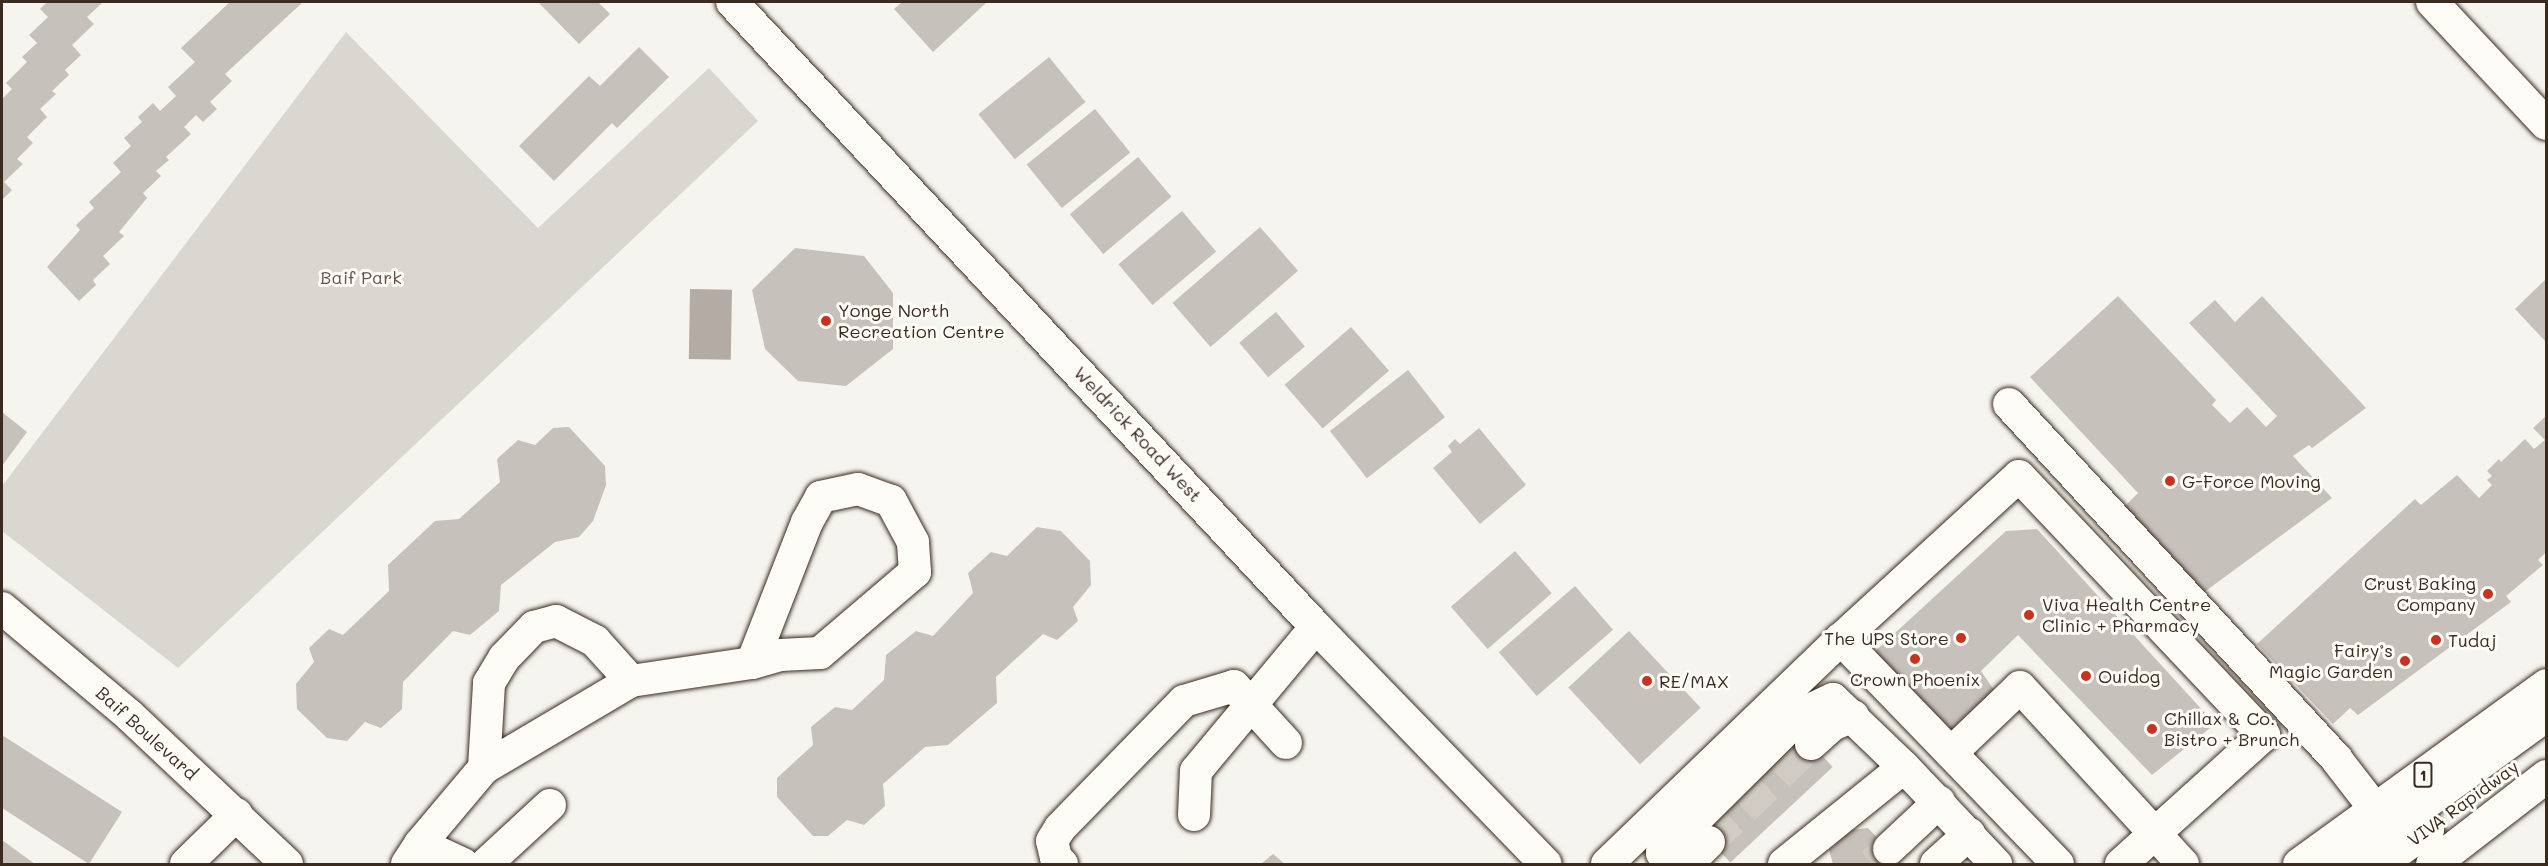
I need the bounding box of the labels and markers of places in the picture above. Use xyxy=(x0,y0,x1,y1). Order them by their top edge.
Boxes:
place label: Yonge North Recreation Centre xyxy=(838,300,1005,342)
marker: Yonge North Recreation Centre xyxy=(819,314,833,328)
place label: G-Force Moving xyxy=(2182,470,2321,492)
marker: G-Force Moving xyxy=(2163,474,2177,488)
place label: Crust Baking Company xyxy=(2364,573,2476,616)
marker: Crust Baking Company xyxy=(2481,587,2495,601)
place label: Viva Health Centre Clinic + Pharmacy xyxy=(2042,594,2211,636)
marker: Viva Health Centre Clinic + Pharmacy xyxy=(2020,606,2038,624)
place label: The UPS Store xyxy=(1824,627,1949,649)
place label: Tudaj xyxy=(2448,629,2497,651)
marker: The UPS Store xyxy=(1954,631,1968,645)
marker: Tudaj xyxy=(2429,633,2443,647)
place label: Fairy’s Magic Garden xyxy=(2269,640,2393,682)
marker: Crown Phoenix xyxy=(1908,652,1922,666)
marker: Fairy’s Magic Garden xyxy=(2398,654,2412,668)
place label: Ouidog xyxy=(2098,665,2160,687)
place label: Crown Phoenix xyxy=(1850,668,1980,690)
marker: Ouidog xyxy=(2079,669,2093,683)
place label: RE/MAX xyxy=(1659,670,1729,692)
marker: RE/MAX xyxy=(1640,674,1654,688)
place label: Chillax & Co. Bistro + Brunch xyxy=(2164,708,2299,750)
marker: Chillax & Co. Bistro + Brunch xyxy=(2145,722,2159,736)

